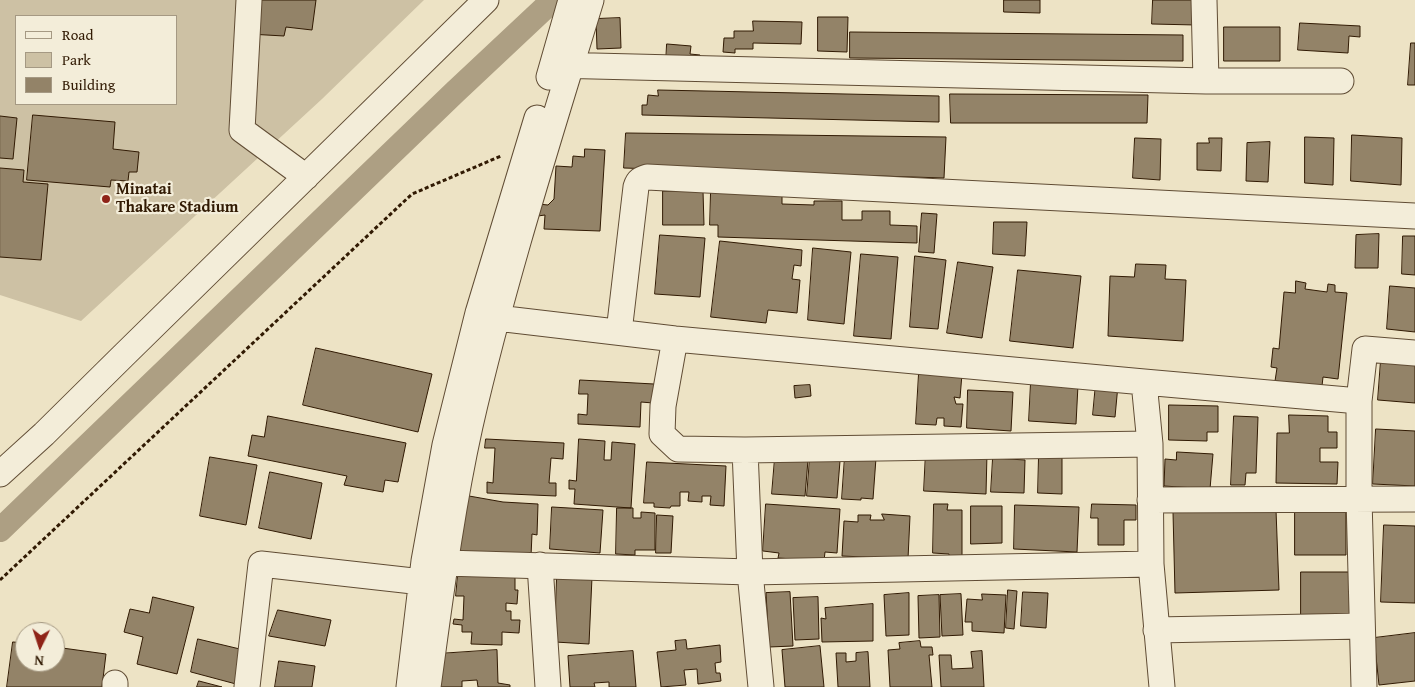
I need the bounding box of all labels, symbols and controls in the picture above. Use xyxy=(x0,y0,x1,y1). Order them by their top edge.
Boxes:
legend xyxy=(15,15,178,105)
text: Road xyxy=(62,24,93,45)
text: Park xyxy=(62,49,91,70)
text: Building xyxy=(62,74,115,95)
place label: Minatai Thakare Stadium xyxy=(116,180,239,218)
marker: Minatai Thakare Stadium xyxy=(100,193,112,205)
north arrow xyxy=(15,622,65,672)
text: N xyxy=(34,651,44,671)

